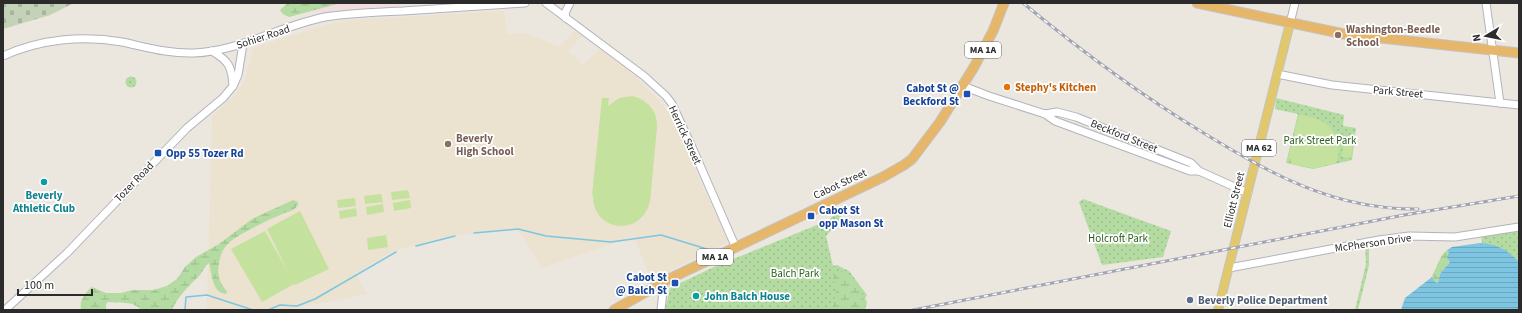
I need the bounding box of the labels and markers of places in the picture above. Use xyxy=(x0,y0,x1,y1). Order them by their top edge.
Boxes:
place label: Washington-Beedle School xyxy=(1346,22,1441,50)
marker: Washington-Beedle School xyxy=(1333,30,1343,40)
place label: Stephy's Kitchen xyxy=(1015,80,1096,95)
place label: Cabot St @ Beckford St xyxy=(903,81,960,109)
marker: Stephy's Kitchen xyxy=(1002,82,1012,92)
marker: Cabot St @ Beckford St xyxy=(962,89,972,99)
place label: Beverly High School xyxy=(456,131,515,159)
marker: Beverly High School xyxy=(443,139,453,149)
place label: Opp 55 Tozer Rd xyxy=(166,146,244,161)
marker: Opp 55 Tozer Rd xyxy=(153,148,163,158)
marker: Beverly Athletic Club xyxy=(39,177,49,187)
place label: Beverly Athletic Club xyxy=(12,188,75,216)
place label: Cabot St opp Mason St xyxy=(819,203,884,231)
marker: Cabot St opp Mason St xyxy=(806,211,816,221)
place label: Cabot St @ Balch St xyxy=(616,270,668,298)
marker: Cabot St @ Balch St xyxy=(670,278,680,288)
place label: John Balch House xyxy=(704,289,790,304)
marker: John Balch House xyxy=(691,291,701,301)
place label: Beverly Police Department xyxy=(1198,293,1328,308)
marker: Beverly Police Department xyxy=(1185,295,1195,305)

